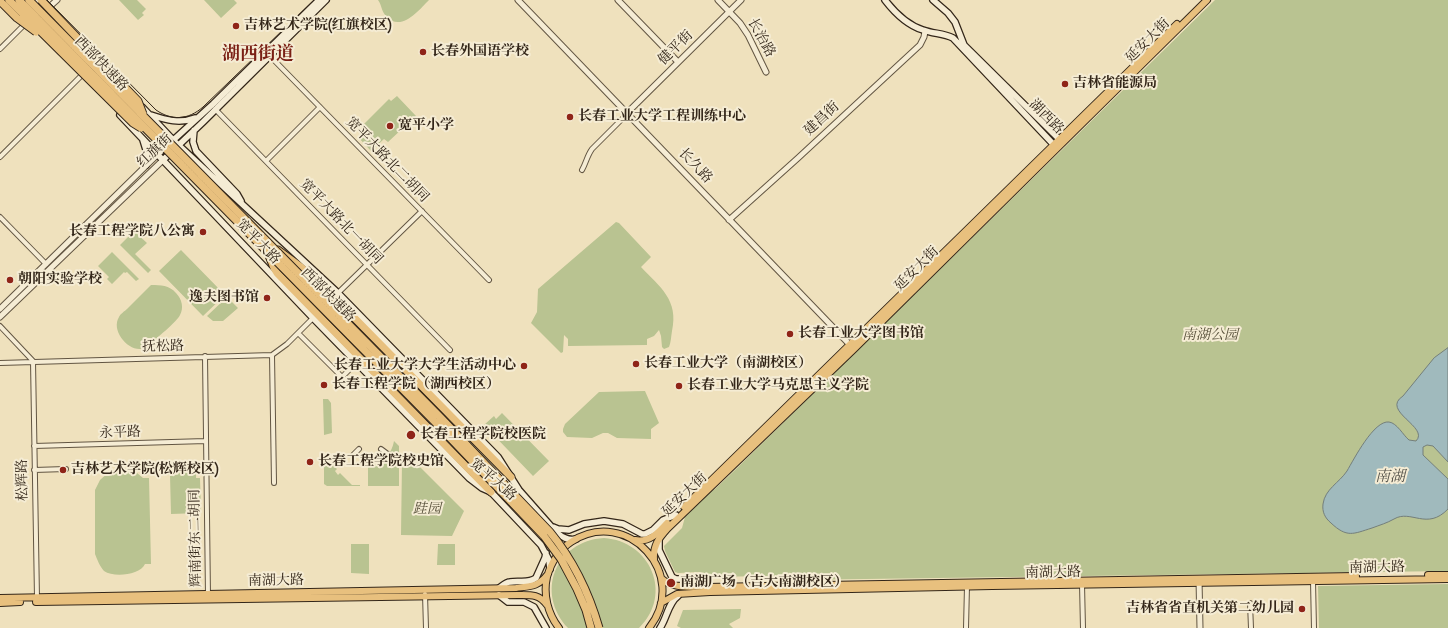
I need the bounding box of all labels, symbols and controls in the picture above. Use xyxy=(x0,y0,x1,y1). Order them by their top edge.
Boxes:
street label: 延安大街 xyxy=(1122,15,1174,67)
street label: 长治路 xyxy=(743,16,779,60)
place label: 吉林艺术学院(红旗校区) xyxy=(244,18,392,34)
marker: 吉林艺术学院(红旗校区) xyxy=(231,21,241,31)
street label: 健平街 xyxy=(655,27,697,69)
street label: 西部快速路 xyxy=(71,33,131,95)
district label: 湖西街道 xyxy=(222,44,294,66)
place label: 长春外国语学校 xyxy=(431,44,529,60)
marker: 长春外国语学校 xyxy=(418,47,428,57)
place label: 吉林省能源局 xyxy=(1073,76,1157,92)
marker: 吉林省能源局 xyxy=(1060,79,1070,89)
street label: 湖西路 xyxy=(1025,96,1067,138)
street label: 建昌街 xyxy=(801,99,843,139)
place label: 长春工业大学工程训练中心 xyxy=(578,109,746,125)
marker: 长春工业大学工程训练中心 xyxy=(565,112,575,122)
street label: 宽平大路北二胡同 xyxy=(342,114,432,206)
place label: 宽平小学 xyxy=(398,118,454,134)
marker: 宽平小学 xyxy=(385,121,395,131)
street label: 红旗街 xyxy=(134,131,176,171)
street label: 长久路 xyxy=(674,145,716,187)
street label: 宽平大路北一胡同 xyxy=(296,176,386,268)
street label: 宽平大路 xyxy=(233,216,283,268)
place label: 长春工程学院八公寓 xyxy=(69,224,195,240)
marker: 长春工程学院八公寓 xyxy=(198,227,208,237)
street label: 延安大街 xyxy=(891,243,943,295)
street label: 西部快速路 xyxy=(297,264,359,326)
place label: 朝阳实验学校 xyxy=(18,272,102,288)
marker: 朝阳实验学校 xyxy=(5,275,15,285)
place label: 逸夫图书馆 xyxy=(189,290,259,306)
marker: 逸夫图书馆 xyxy=(262,293,272,303)
place label: 长春工业大学图书馆 xyxy=(798,326,924,342)
park label: 南湖公园 xyxy=(1182,328,1238,344)
marker: 长春工业大学图书馆 xyxy=(785,329,795,339)
street label: 抚松路 xyxy=(142,338,184,356)
place label: 长春工业大学（南湖校区） xyxy=(644,356,812,372)
place label: 长春工业大学大学生活动中心 xyxy=(334,358,516,374)
marker: 长春工业大学（南湖校区） xyxy=(631,359,641,369)
marker: 长春工业大学大学生活动中心 xyxy=(519,361,529,371)
place label: 长春工程学院（湖西校区） xyxy=(332,377,500,393)
place label: 长春工业大学马克思主义学院 xyxy=(687,378,869,394)
marker: 长春工程学院（湖西校区） xyxy=(319,380,329,390)
marker: 长春工业大学马克思主义学院 xyxy=(674,381,684,391)
street label: 永平路 xyxy=(99,424,141,442)
place label: 长春工程学院校医院 xyxy=(420,427,546,443)
marker: 长春工程学院校医院 xyxy=(405,429,417,441)
place label: 长春工程学院校史馆 xyxy=(318,454,444,470)
street label: 宽平大路 xyxy=(466,455,520,505)
marker: 长春工程学院校史馆 xyxy=(305,457,315,467)
street label: 松辉路 xyxy=(14,459,32,501)
place label: 吉林艺术学院(松辉校区) xyxy=(71,462,219,478)
marker: 吉林艺术学院(松辉校区) xyxy=(58,465,68,475)
water label: 南湖 xyxy=(1375,468,1405,486)
street label: 延安大街 xyxy=(659,470,711,520)
street label: 辉南街东二胡同 xyxy=(187,489,205,587)
park label: 跬园 xyxy=(413,502,441,518)
street label: 南湖大路 xyxy=(1349,559,1405,577)
street label: 南湖大路 xyxy=(1025,564,1081,582)
street label: 南湖大路 xyxy=(248,572,304,590)
place label: 南湖广场（吉大南湖校区） xyxy=(680,575,848,591)
marker: 南湖广场（吉大南湖校区） xyxy=(665,577,677,589)
place label: 吉林省省直机关第二幼儿园 xyxy=(1126,601,1294,617)
marker: 吉林省省直机关第二幼儿园 xyxy=(1297,604,1307,614)

